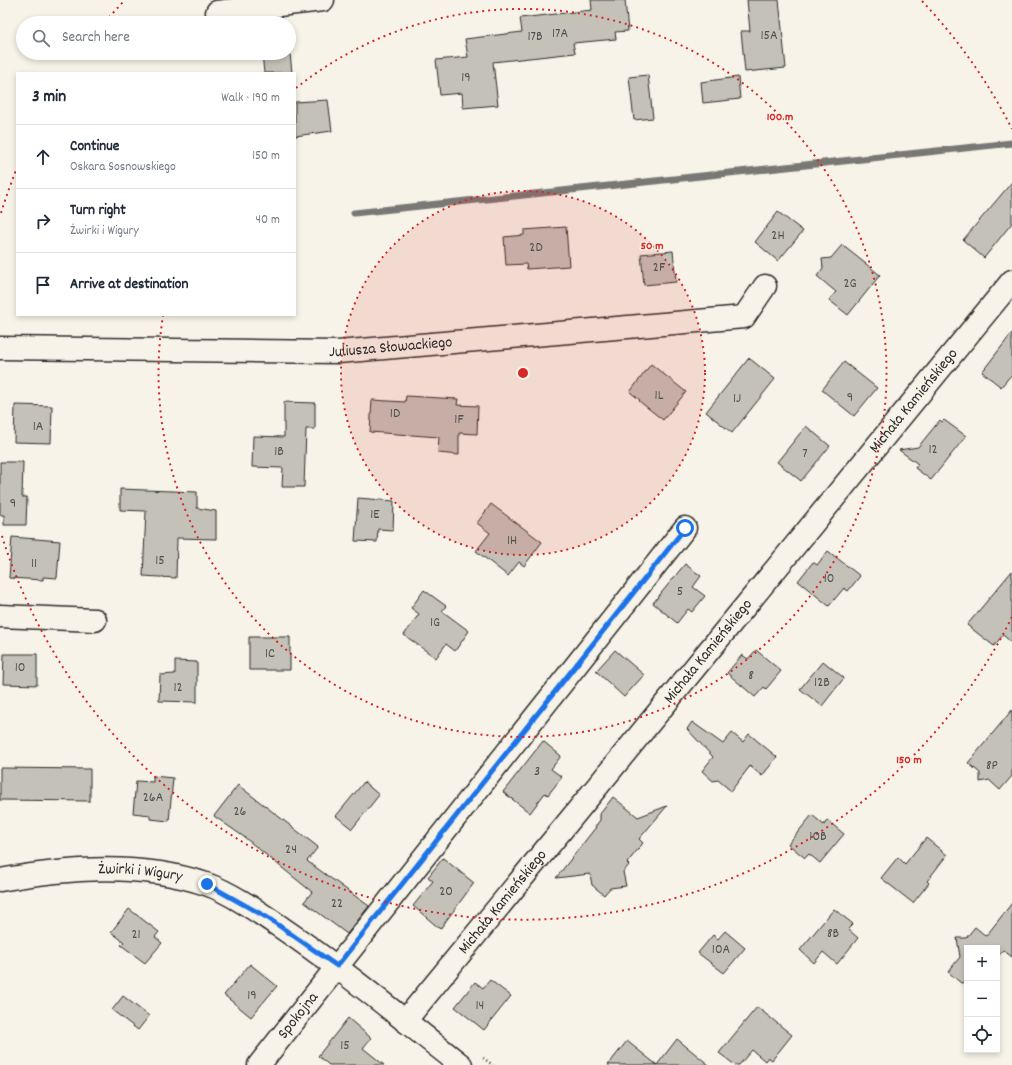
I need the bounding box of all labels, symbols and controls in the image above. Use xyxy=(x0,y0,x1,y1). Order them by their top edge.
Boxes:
search box xyxy=(16,16,296,60)
house number: 17A xyxy=(552,24,568,44)
house number: 15A xyxy=(760,26,778,46)
icon: search xyxy=(30,27,52,49)
text: Search here xyxy=(62,27,130,49)
house number: 17B xyxy=(527,27,543,47)
house number: 19 xyxy=(461,68,471,88)
text: 3 min xyxy=(32,86,66,110)
text: Walk · 190 m xyxy=(221,89,280,108)
text: 100 m xyxy=(767,109,793,126)
text: Continue xyxy=(70,136,119,158)
icon: ahead xyxy=(32,146,54,168)
text: 150 m xyxy=(252,147,280,166)
text: Oskara Sosnowskiego xyxy=(70,158,176,177)
text: Turn right xyxy=(70,200,126,222)
icon: right xyxy=(32,210,54,232)
text: 40 m xyxy=(256,211,280,230)
text: Żwirki i Wigury xyxy=(70,222,139,241)
house number: 2H xyxy=(771,226,785,246)
house number: 2D xyxy=(529,238,543,258)
text: 50 m xyxy=(640,238,664,255)
house number: 2F xyxy=(653,258,666,278)
icon: arrive xyxy=(32,274,54,296)
text: Arrive at destination xyxy=(70,274,188,296)
house number: 2G xyxy=(843,274,857,294)
street label: Juliusza Słowackiego xyxy=(329,331,453,364)
street label: Michała Kamieńskiego xyxy=(864,344,964,458)
centre of rings xyxy=(516,366,530,380)
house number: 1L xyxy=(655,386,664,406)
house number: 9 xyxy=(847,388,853,408)
house number: 1J xyxy=(733,389,741,409)
house number: 1D xyxy=(390,404,400,424)
house number: 1F xyxy=(454,410,464,430)
house number: 1A xyxy=(33,417,44,437)
house number: 12 xyxy=(928,440,938,460)
house number: 1B xyxy=(274,442,284,462)
house number: 7 xyxy=(802,444,808,464)
house number: 9 xyxy=(10,494,16,514)
house number: 1E xyxy=(370,505,380,525)
route start xyxy=(676,519,694,537)
house number: 1H xyxy=(507,531,517,551)
house number: 15 xyxy=(155,551,165,571)
house number: 11 xyxy=(31,554,37,574)
house number: 10 xyxy=(824,569,834,589)
house number: 5 xyxy=(677,582,683,602)
street label: Michała Kamieńskiego xyxy=(658,594,758,709)
house number: 1G xyxy=(430,613,440,633)
house number: 1C xyxy=(265,644,275,664)
house number: 10 xyxy=(15,658,25,678)
house number: 8 xyxy=(748,666,754,686)
house number: 12B xyxy=(814,673,830,693)
house number: 12 xyxy=(173,678,183,698)
text: 150 m xyxy=(896,752,922,769)
house number: 8P xyxy=(986,756,998,776)
house number: 3 xyxy=(534,762,540,782)
house number: 26A xyxy=(143,788,164,808)
house number: 26 xyxy=(234,802,247,822)
house number: 10B xyxy=(809,827,827,847)
house number: 24 xyxy=(285,840,297,860)
street label: Michała Kamieńskiego xyxy=(453,845,553,959)
street label: Żwirki i Wigury xyxy=(98,858,185,889)
route end xyxy=(198,875,216,893)
house number: 20 xyxy=(439,882,453,902)
house number: 22 xyxy=(331,894,343,914)
house number: 8B xyxy=(827,924,839,944)
house number: 21 xyxy=(131,925,141,945)
house number: 10A xyxy=(712,940,731,960)
map controls xyxy=(964,945,1000,1053)
button: + xyxy=(964,945,1000,981)
button: − xyxy=(964,981,1000,1017)
house number: 19 xyxy=(247,986,257,1006)
street label: Spokojna xyxy=(272,987,324,1044)
house number: 14 xyxy=(476,996,484,1016)
button: locate xyxy=(964,1017,1000,1053)
house number: 15 xyxy=(340,1036,350,1056)

